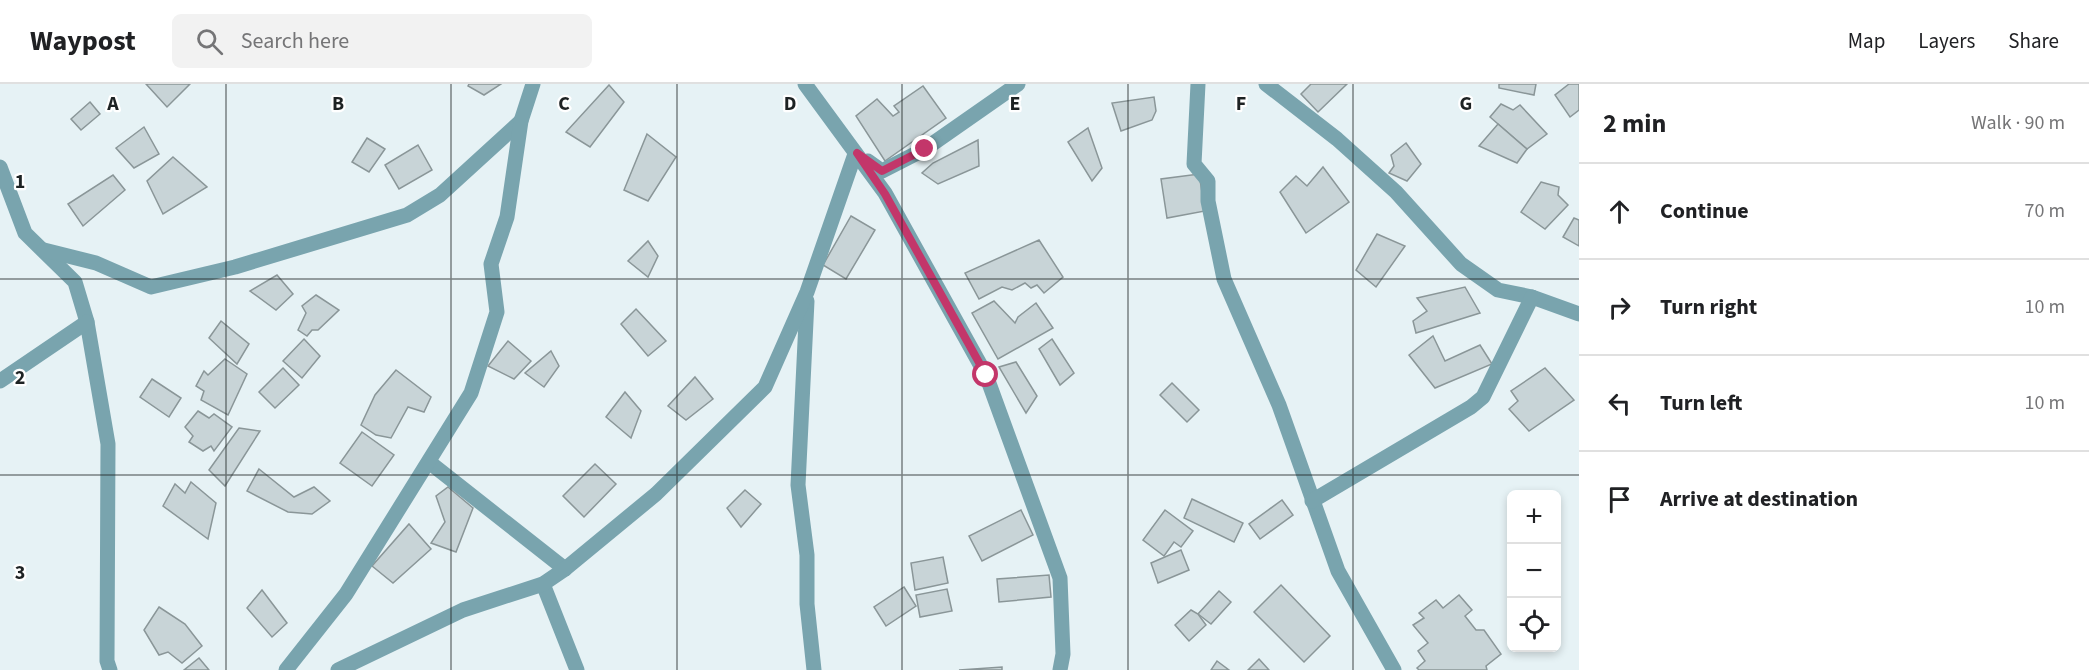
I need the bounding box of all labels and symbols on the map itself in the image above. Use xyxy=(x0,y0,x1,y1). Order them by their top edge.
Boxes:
text: A xyxy=(106,90,119,118)
text: B xyxy=(332,90,344,118)
text: C xyxy=(558,90,570,118)
text: D xyxy=(784,90,796,118)
text: E xyxy=(1010,90,1020,118)
text: F xyxy=(1236,90,1246,118)
text: G xyxy=(1460,90,1472,118)
route end xyxy=(911,135,937,161)
text: 1 xyxy=(15,168,25,196)
route start xyxy=(972,361,998,387)
text: 2 xyxy=(15,364,25,392)
text: 3 xyxy=(15,559,25,587)

